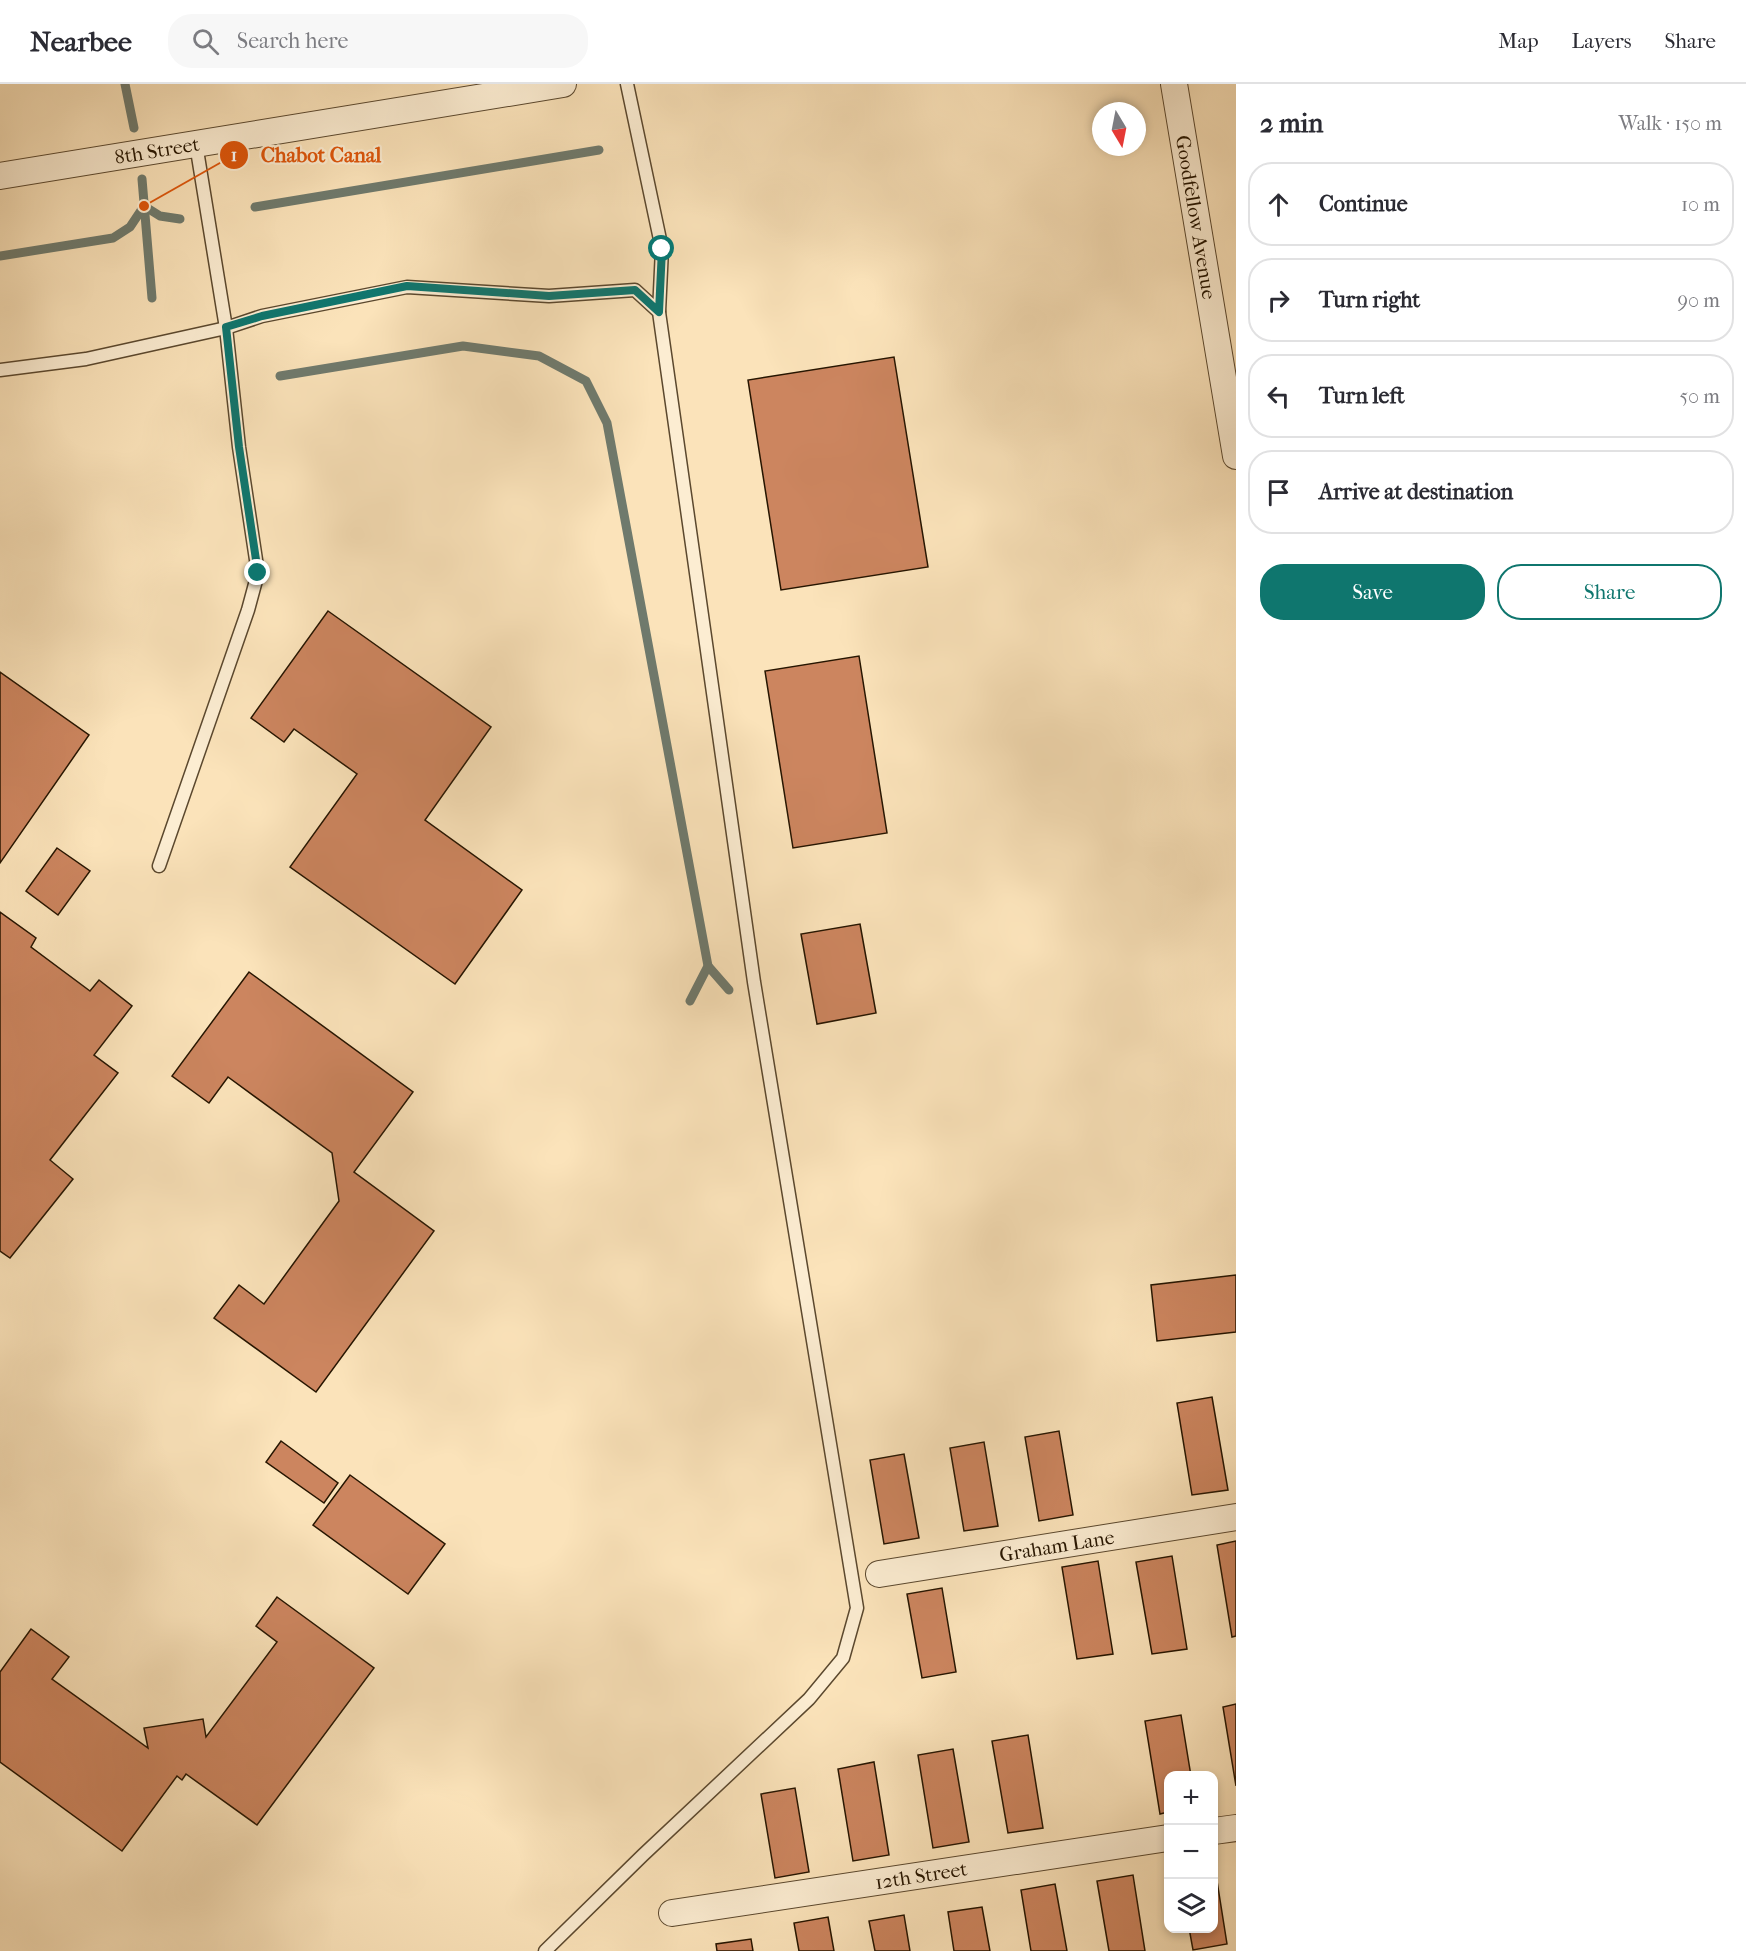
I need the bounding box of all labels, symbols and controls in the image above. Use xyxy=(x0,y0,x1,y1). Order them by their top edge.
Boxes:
search box xyxy=(168,14,588,68)
text: Nearbee xyxy=(30,25,132,58)
icon: search xyxy=(189,25,222,58)
text: Search here xyxy=(237,28,348,54)
text: Map xyxy=(1498,29,1539,53)
text: Layers xyxy=(1572,29,1631,53)
text: Share xyxy=(1664,29,1716,53)
north arrow xyxy=(1092,102,1146,156)
text: 2 min xyxy=(1260,108,1323,139)
text: Walk · 150 m xyxy=(1618,112,1722,135)
street label: 8th Street xyxy=(113,133,201,169)
street label: Goodfellow Avenue xyxy=(1171,134,1221,301)
callout: Chabot Canal xyxy=(219,135,394,174)
text: Chabot Canal xyxy=(261,143,382,167)
text: 1 xyxy=(231,145,237,166)
icon: ahead xyxy=(1262,188,1295,221)
text: Continue xyxy=(1319,191,1408,217)
text: 10 m xyxy=(1681,193,1720,216)
route start xyxy=(648,235,674,261)
icon: right xyxy=(1262,284,1295,317)
text: Turn right xyxy=(1319,287,1420,313)
text: 90 m xyxy=(1678,289,1720,312)
icon: left xyxy=(1262,380,1295,413)
text: Turn left xyxy=(1319,383,1405,409)
text: 50 m xyxy=(1679,385,1720,408)
icon: arrive xyxy=(1262,476,1295,509)
text: Arrive at destination xyxy=(1319,479,1513,505)
route end xyxy=(244,559,270,585)
button: Save xyxy=(1260,564,1485,620)
button: Share xyxy=(1497,564,1722,620)
street label: Graham Lane xyxy=(998,1526,1116,1567)
map controls xyxy=(1164,1771,1218,1933)
button: + xyxy=(1164,1771,1218,1825)
button: − xyxy=(1164,1825,1218,1879)
street label: 12th Street xyxy=(874,1857,969,1894)
button: layers xyxy=(1164,1879,1218,1933)

